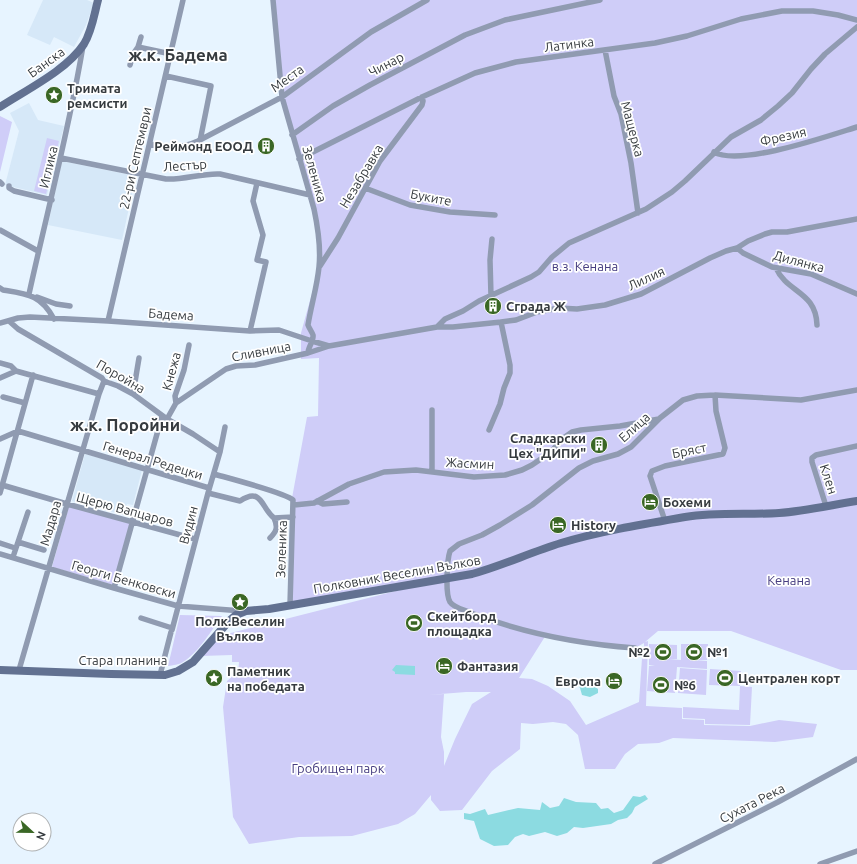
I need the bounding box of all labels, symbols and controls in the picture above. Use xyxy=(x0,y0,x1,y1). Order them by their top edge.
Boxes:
street label: Латинка xyxy=(543,34,595,54)
street label: Банска xyxy=(25,44,67,80)
district label: ж.к. Бадема xyxy=(128,45,228,64)
street label: Чинар xyxy=(366,49,406,79)
street label: Места xyxy=(268,62,306,94)
place label: Тримата ремсисти xyxy=(67,81,127,110)
place icon: Тримата ремсисти xyxy=(44,85,64,105)
street label: Мащерка xyxy=(619,100,647,158)
street label: 22-ри Септември xyxy=(116,106,154,210)
street label: Фрезия xyxy=(759,124,807,148)
building icon: Реймонд ЕООД xyxy=(256,136,276,156)
place label: Реймонд ЕООД xyxy=(154,139,253,153)
street label: Незабравка xyxy=(337,142,385,210)
street label: Зеленика xyxy=(300,144,330,204)
street label: Иглика xyxy=(36,145,60,189)
street label: Лестър xyxy=(163,156,207,174)
street label: Буките xyxy=(409,186,453,208)
street label: Дилянка xyxy=(772,247,826,275)
park label: в.з. Кенана xyxy=(552,259,618,273)
street label: Лилия xyxy=(625,263,667,293)
building icon: Сграда Ж xyxy=(483,296,503,316)
place label: Сграда Ж xyxy=(506,299,567,313)
street label: Бадема xyxy=(148,305,194,323)
street label: Сливница xyxy=(230,338,292,364)
street label: Кнежа xyxy=(159,350,183,392)
street label: Поройна xyxy=(94,356,148,396)
street label: Елица xyxy=(616,409,652,445)
district label: ж.к. Поройни xyxy=(70,415,180,434)
place label: Сладкарски Цех "ДИПИ" xyxy=(509,431,586,460)
building icon: Сладкарски Цех "ДИПИ" xyxy=(589,435,609,455)
street label: Генерал Редецки xyxy=(101,438,205,482)
street label: Бряст xyxy=(671,440,708,460)
street label: Жасмин xyxy=(445,455,495,471)
street label: Клен xyxy=(818,462,840,496)
street label: Щерю Вапцаров xyxy=(75,489,175,529)
hotel icon: Бохеми xyxy=(640,492,660,512)
place label: Бохеми xyxy=(663,495,711,509)
street label: Мадара xyxy=(37,499,63,547)
street label: Видин xyxy=(176,504,200,546)
hotel icon: History xyxy=(548,515,568,535)
place label: History xyxy=(571,518,616,532)
street label: Зеленика xyxy=(273,520,289,578)
street label: Полковник Веселин Вълков xyxy=(312,552,482,596)
street label: Георги Бенковски xyxy=(70,557,178,601)
park label: Кенана xyxy=(767,573,811,587)
place icon: Полк.Веселин Вълков xyxy=(230,592,250,612)
place label: Скейтборд площадка xyxy=(427,609,497,638)
sports icon: Скейтборд площадка xyxy=(404,613,424,633)
place label: Полк.Веселин Вълков xyxy=(195,614,285,643)
sports icon: №2 xyxy=(653,642,673,662)
sports icon: №1 xyxy=(684,642,704,662)
place label: №2 xyxy=(628,645,650,659)
place label: №1 xyxy=(707,645,729,659)
street label: Стара планина xyxy=(79,653,167,667)
hotel icon: Фантазия xyxy=(434,656,454,676)
place label: Фантазия xyxy=(457,659,518,673)
place label: Паметник на победата xyxy=(227,664,305,693)
place icon: Паметник на победата xyxy=(204,668,224,688)
sports icon: Централен корт xyxy=(715,668,735,688)
hotel icon: Европа xyxy=(604,671,624,691)
place label: Централен корт xyxy=(738,671,840,685)
place label: Европа xyxy=(555,674,601,688)
sports icon: №6 xyxy=(651,675,671,695)
place label: №6 xyxy=(674,678,696,692)
park label: Гробищен парк xyxy=(292,761,385,775)
street label: Сухата Река xyxy=(717,781,787,825)
north arrow xyxy=(12,812,52,852)
text: N xyxy=(34,830,48,842)

